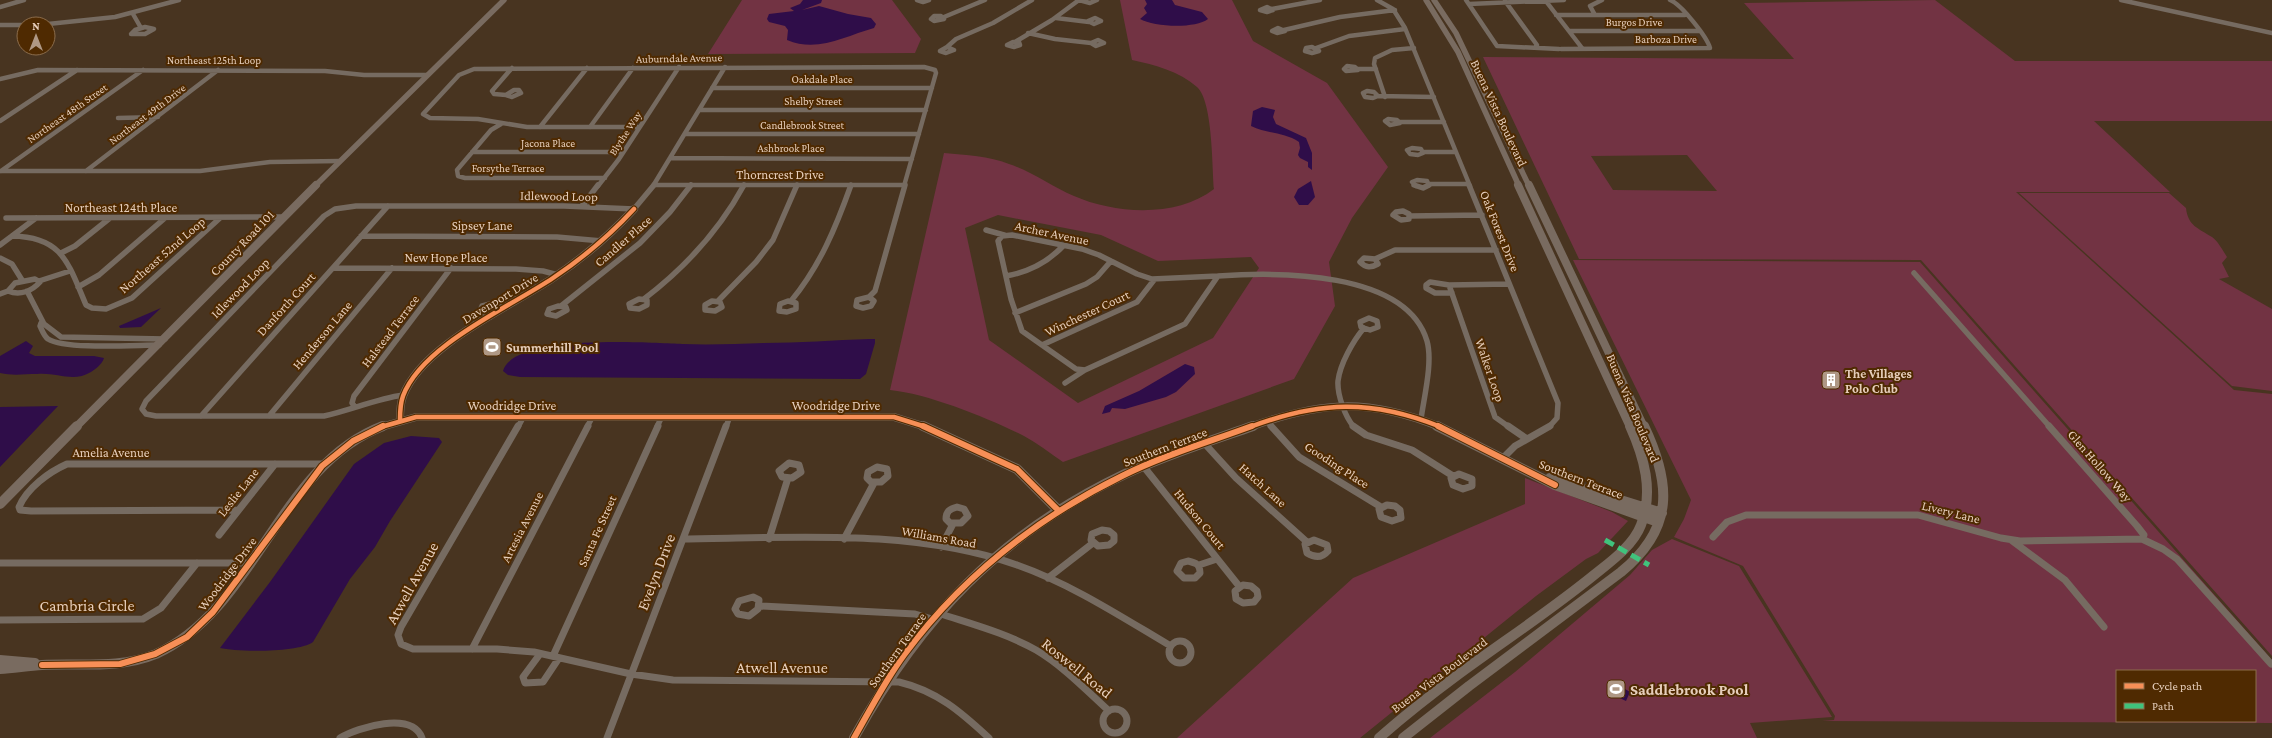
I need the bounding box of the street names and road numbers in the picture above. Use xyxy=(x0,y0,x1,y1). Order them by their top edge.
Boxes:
street label: Burgos Drive xyxy=(1606,16,1662,29)
street label: Barboza Drive xyxy=(1635,33,1697,45)
street label: Auburndale Avenue xyxy=(636,51,722,65)
street label: Northeast 125th Loop xyxy=(167,54,261,67)
street label: Buena Vista Boulevard xyxy=(1468,57,1530,169)
street label: Oakdale Place xyxy=(791,73,853,85)
street label: Northeast 48th Street xyxy=(25,81,110,145)
street label: Northeast 49th Drive xyxy=(106,81,188,147)
street label: Shelby Street xyxy=(784,95,842,108)
street label: Blythe Way xyxy=(606,108,645,158)
street label: Candlebrook Street xyxy=(760,119,844,131)
street label: Jacona Place xyxy=(520,137,575,150)
street label: Ashbrook Place xyxy=(758,142,825,154)
street label: Forsythe Terrace xyxy=(472,162,545,175)
street label: Thorncrest Drive xyxy=(736,167,824,182)
street label: Idlewood Loop xyxy=(520,188,598,204)
street label: Oak Forest Drive xyxy=(1477,188,1523,274)
street label: Northeast 124th Place xyxy=(65,200,177,215)
street label: County Road 101 xyxy=(207,207,277,279)
street label: Candler Place xyxy=(591,212,655,270)
street label: Northeast 52nd Loop xyxy=(116,214,208,296)
street label: Sipsey Lane xyxy=(452,218,513,233)
street label: Archer Avenue xyxy=(1014,218,1091,248)
street label: New Hope Place xyxy=(404,250,488,265)
street label: Idlewood Loop xyxy=(208,255,273,321)
street label: Danforth Court xyxy=(254,269,319,339)
street label: Davenport Drive xyxy=(459,269,541,327)
street label: Winchester Court xyxy=(1042,286,1133,339)
street label: Halstead Terrace xyxy=(358,292,422,370)
street label: Henderson Lane xyxy=(289,298,355,372)
street label: Walker Loop xyxy=(1472,336,1508,404)
street label: Buena Vista Boulevard xyxy=(1603,352,1663,465)
street label: Woodridge Drive xyxy=(468,398,557,413)
street label: Woodridge Drive xyxy=(792,398,881,413)
street label: Southern Terrace xyxy=(1121,424,1209,470)
street label: Glen Hollow Way xyxy=(2065,427,2136,506)
street label: Gooding Place xyxy=(1302,439,1372,492)
street label: Amelia Avenue xyxy=(72,445,150,460)
street label: Southern Terrace xyxy=(1537,456,1625,502)
street label: Hatch Lane xyxy=(1236,460,1290,510)
street label: Leslie Lane xyxy=(214,465,262,519)
street label: Hudson Court xyxy=(1171,486,1229,553)
street label: Artesia Avenue xyxy=(498,489,546,565)
street label: Santa Fe Street xyxy=(575,492,620,569)
street label: Livery Lane xyxy=(1920,497,1982,527)
street label: Williams Road xyxy=(900,523,978,551)
street label: Evelyn Drive xyxy=(634,531,679,613)
street label: Woodridge Drive xyxy=(194,534,260,614)
street label: Atwell Avenue xyxy=(382,539,442,627)
street label: Cambria Circle xyxy=(40,597,134,614)
street label: Southern Terrace xyxy=(865,609,929,690)
street label: Buena Vista Boulevard xyxy=(1388,634,1490,716)
street label: Roswell Road xyxy=(1039,635,1116,702)
street label: Atwell Avenue xyxy=(736,659,828,676)

